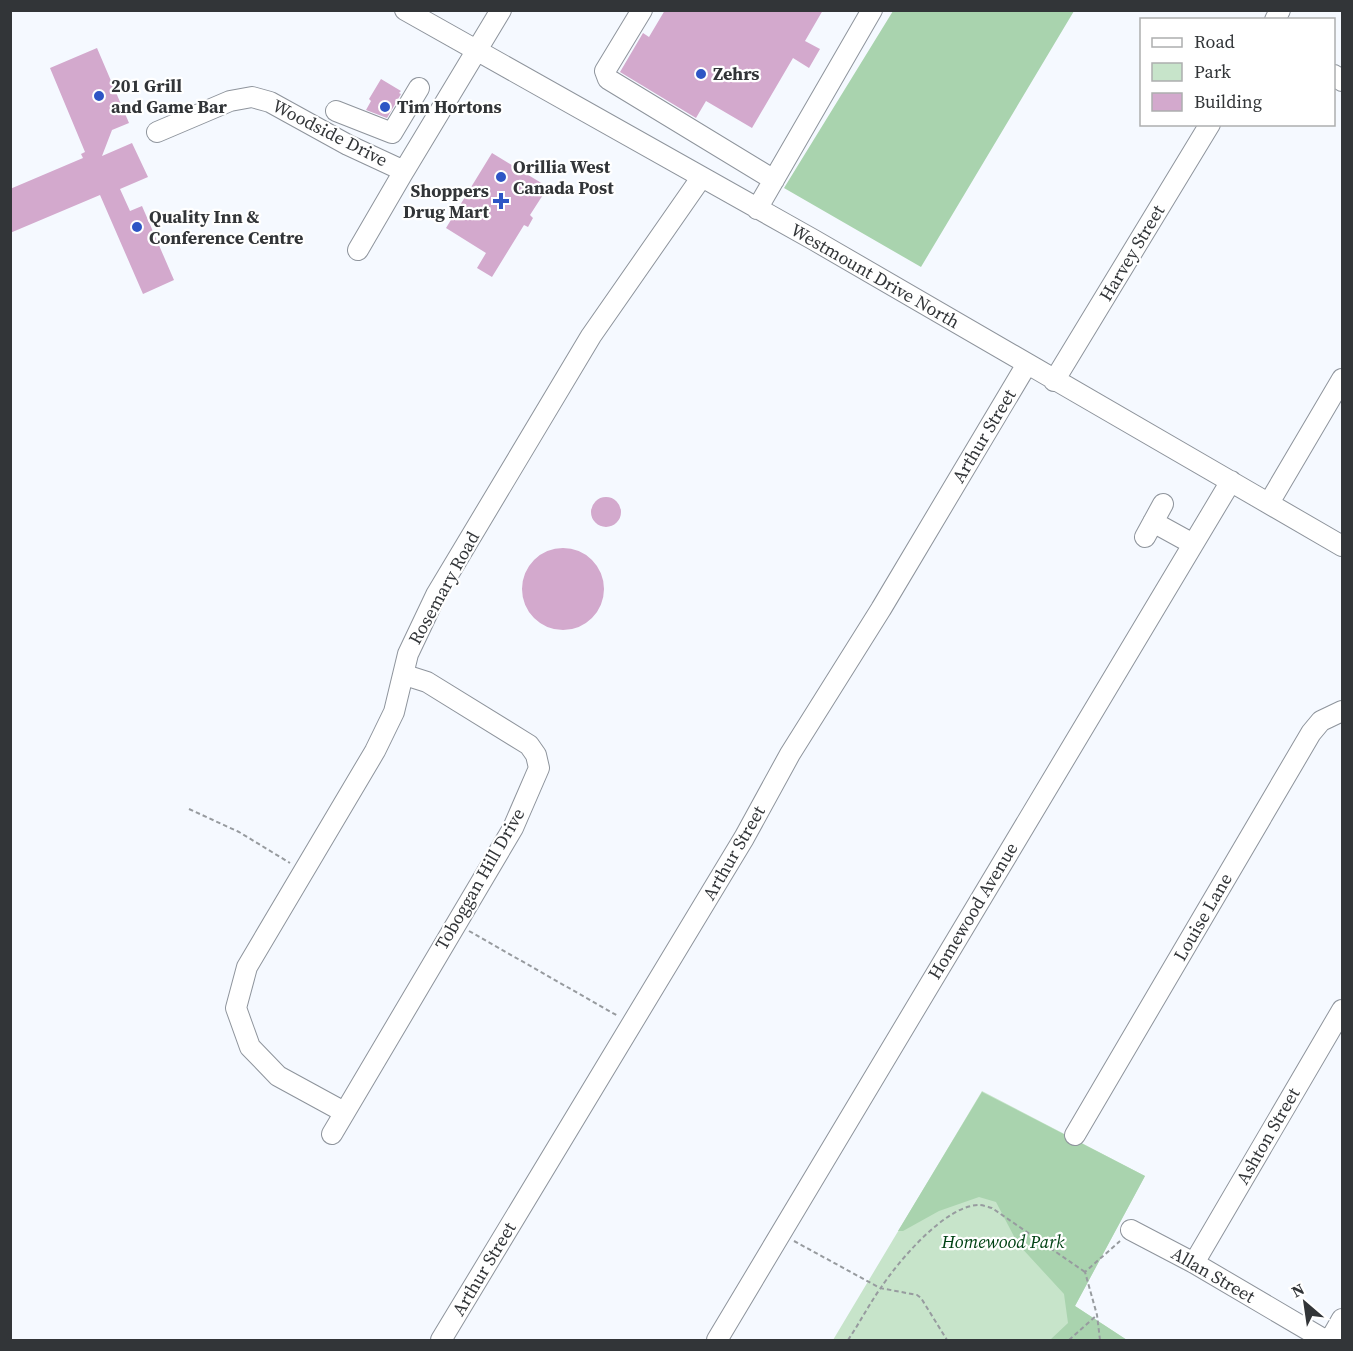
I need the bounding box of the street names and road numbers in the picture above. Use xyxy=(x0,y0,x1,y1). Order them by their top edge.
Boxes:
street label: Woodside Drive xyxy=(268,93,392,172)
street label: Harvey Street xyxy=(1093,200,1170,306)
street label: Westmount Drive North xyxy=(786,217,964,334)
street label: Arthur Street xyxy=(946,384,1021,487)
street label: Rosemary Road xyxy=(402,527,485,649)
street label: Arthur Street xyxy=(696,801,771,905)
street label: Toboggan Hill Drive xyxy=(429,803,530,954)
street label: Homewood Avenue xyxy=(922,838,1023,984)
street label: Louise Lane xyxy=(1167,868,1238,965)
street label: Ashton Street xyxy=(1230,1083,1305,1189)
street label: Arthur Street xyxy=(446,1217,521,1320)
street label: Allan Street xyxy=(1167,1240,1260,1309)

